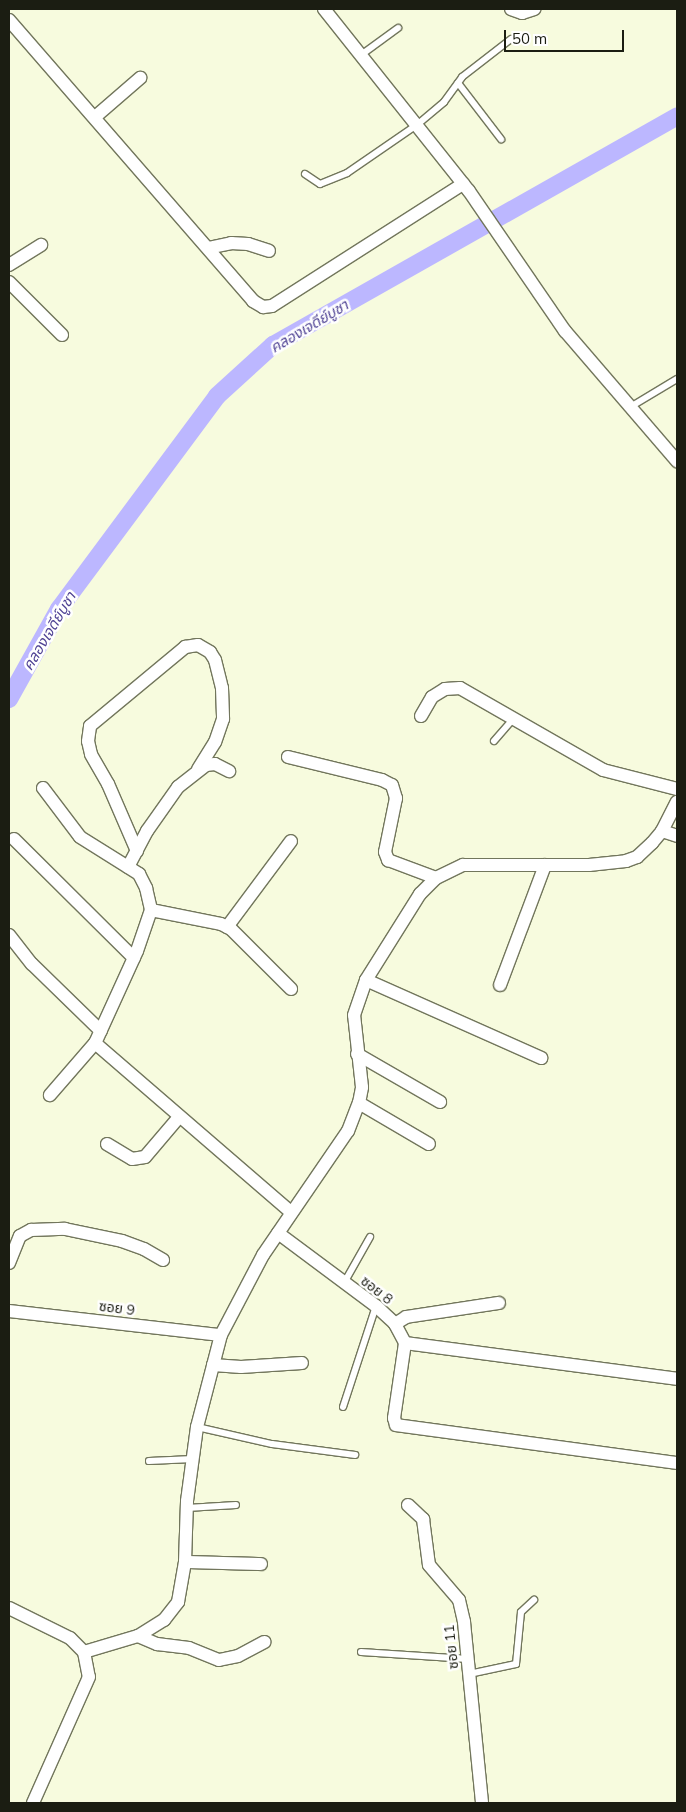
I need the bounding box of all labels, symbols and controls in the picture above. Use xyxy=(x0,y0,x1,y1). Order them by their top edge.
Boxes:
scale bar xyxy=(506,20,626,52)
text: 50 m xyxy=(512,29,547,48)
water label: คลองเจดีย์บูชา xyxy=(267,296,351,356)
water label: คลองเจดีย์บูชา xyxy=(19,589,79,673)
street label: ซอย 8 xyxy=(358,1272,396,1308)
street label: ซอย 9 xyxy=(98,1297,136,1319)
street label: ซอย 11 xyxy=(440,1624,462,1670)

